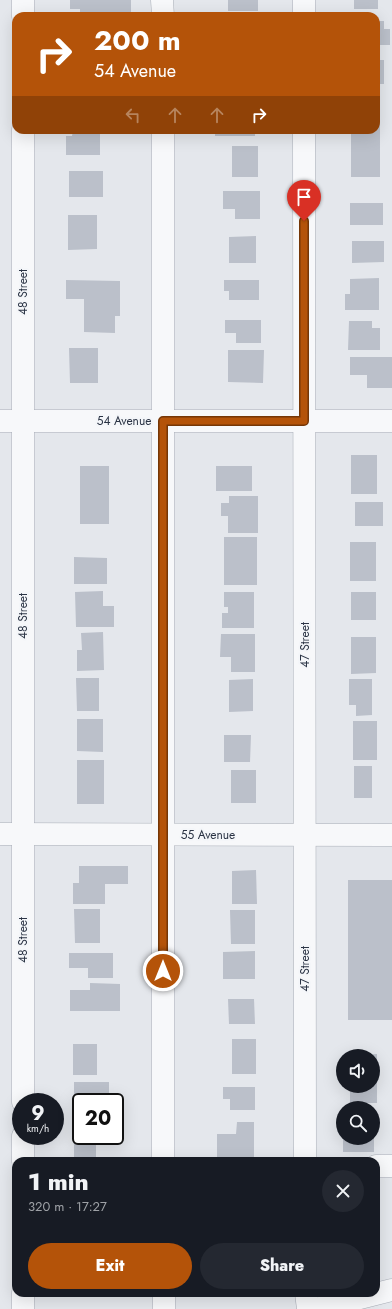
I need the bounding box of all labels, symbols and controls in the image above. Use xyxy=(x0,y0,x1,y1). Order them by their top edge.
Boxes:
text: 200 m xyxy=(94,20,181,61)
icon: right xyxy=(28,28,80,80)
text: 54 Avenue xyxy=(94,58,176,84)
icon: left xyxy=(122,104,144,126)
icon: ahead xyxy=(164,104,186,126)
icon: ahead xyxy=(206,104,228,126)
icon: right xyxy=(248,104,270,126)
pin xyxy=(287,180,321,221)
icon: arrive xyxy=(293,186,315,208)
street label: 48 Street xyxy=(14,269,32,315)
street label: 54 Avenue xyxy=(97,412,151,430)
street label: 48 Street xyxy=(14,593,32,639)
street label: 47 Street xyxy=(296,622,314,668)
street label: 55 Avenue xyxy=(181,826,235,844)
street label: 48 Street xyxy=(14,917,32,963)
street label: 47 Street xyxy=(296,946,314,992)
position arrow xyxy=(142,950,184,992)
map controls xyxy=(336,1049,380,1145)
button: sound xyxy=(336,1049,380,1093)
speed limit sign: 20 xyxy=(72,1093,124,1145)
text: 9 xyxy=(31,1099,45,1128)
button: search xyxy=(336,1101,380,1145)
text: km/h xyxy=(27,1121,49,1136)
text: 1 min xyxy=(28,1164,89,1199)
button: close xyxy=(322,1170,364,1212)
text: 320 m · 17:27 xyxy=(28,1197,107,1216)
button: Exit xyxy=(28,1243,192,1289)
button: Share xyxy=(200,1243,364,1289)

